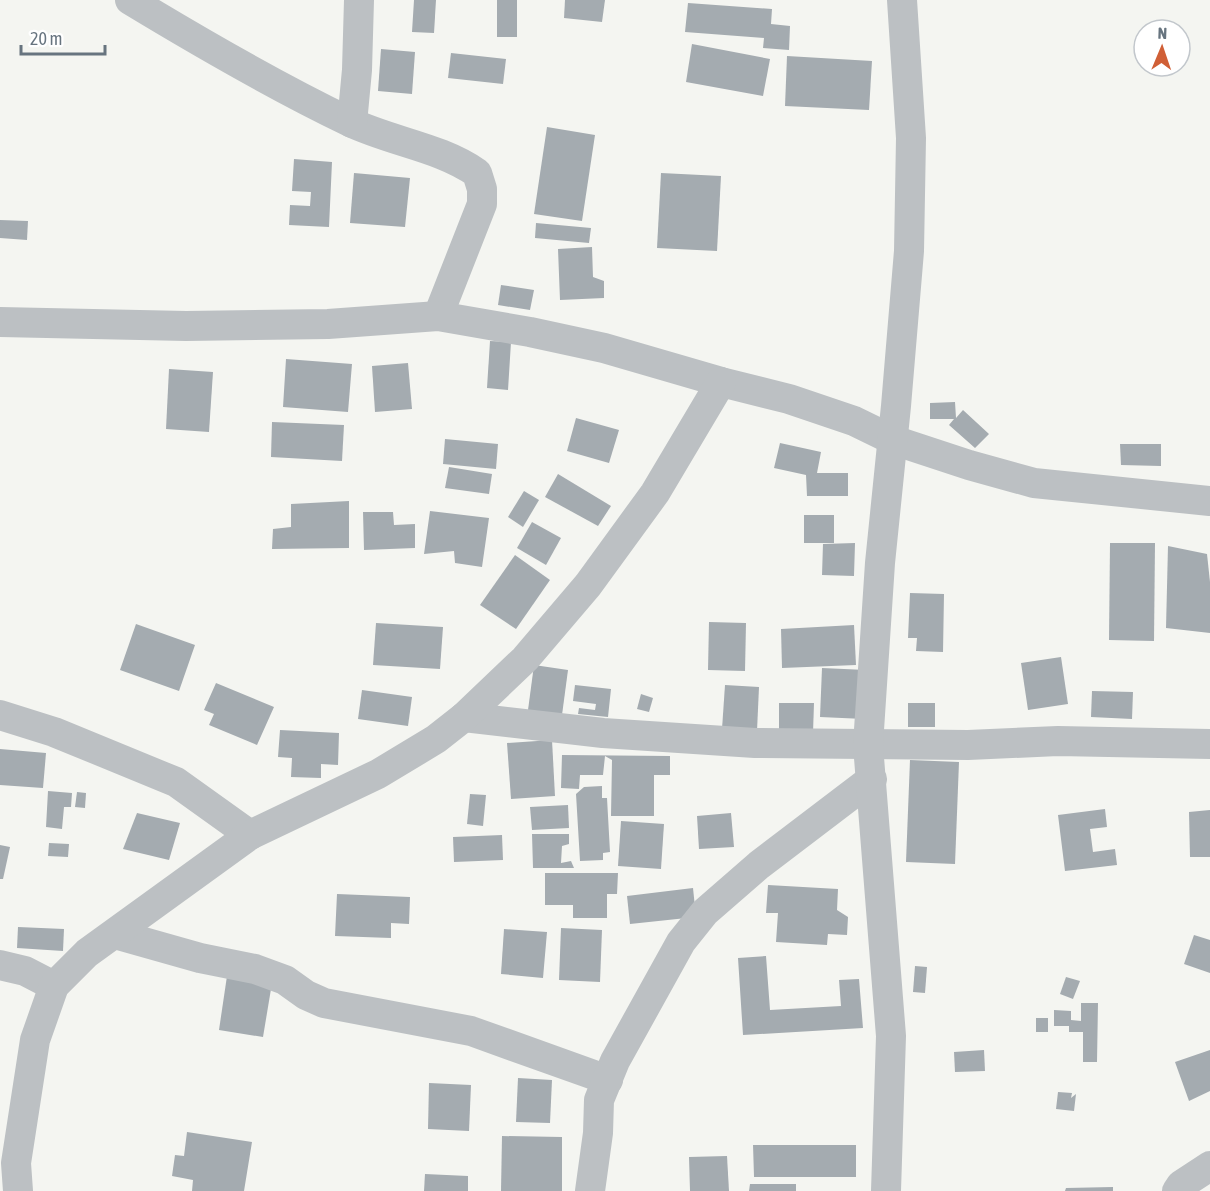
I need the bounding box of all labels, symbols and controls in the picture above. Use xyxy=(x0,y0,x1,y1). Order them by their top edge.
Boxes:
scale bar xyxy=(21,18,105,56)
north arrow xyxy=(1132,18,1192,78)
text: N xyxy=(1157,24,1168,42)
text: 20 m xyxy=(30,28,62,49)

